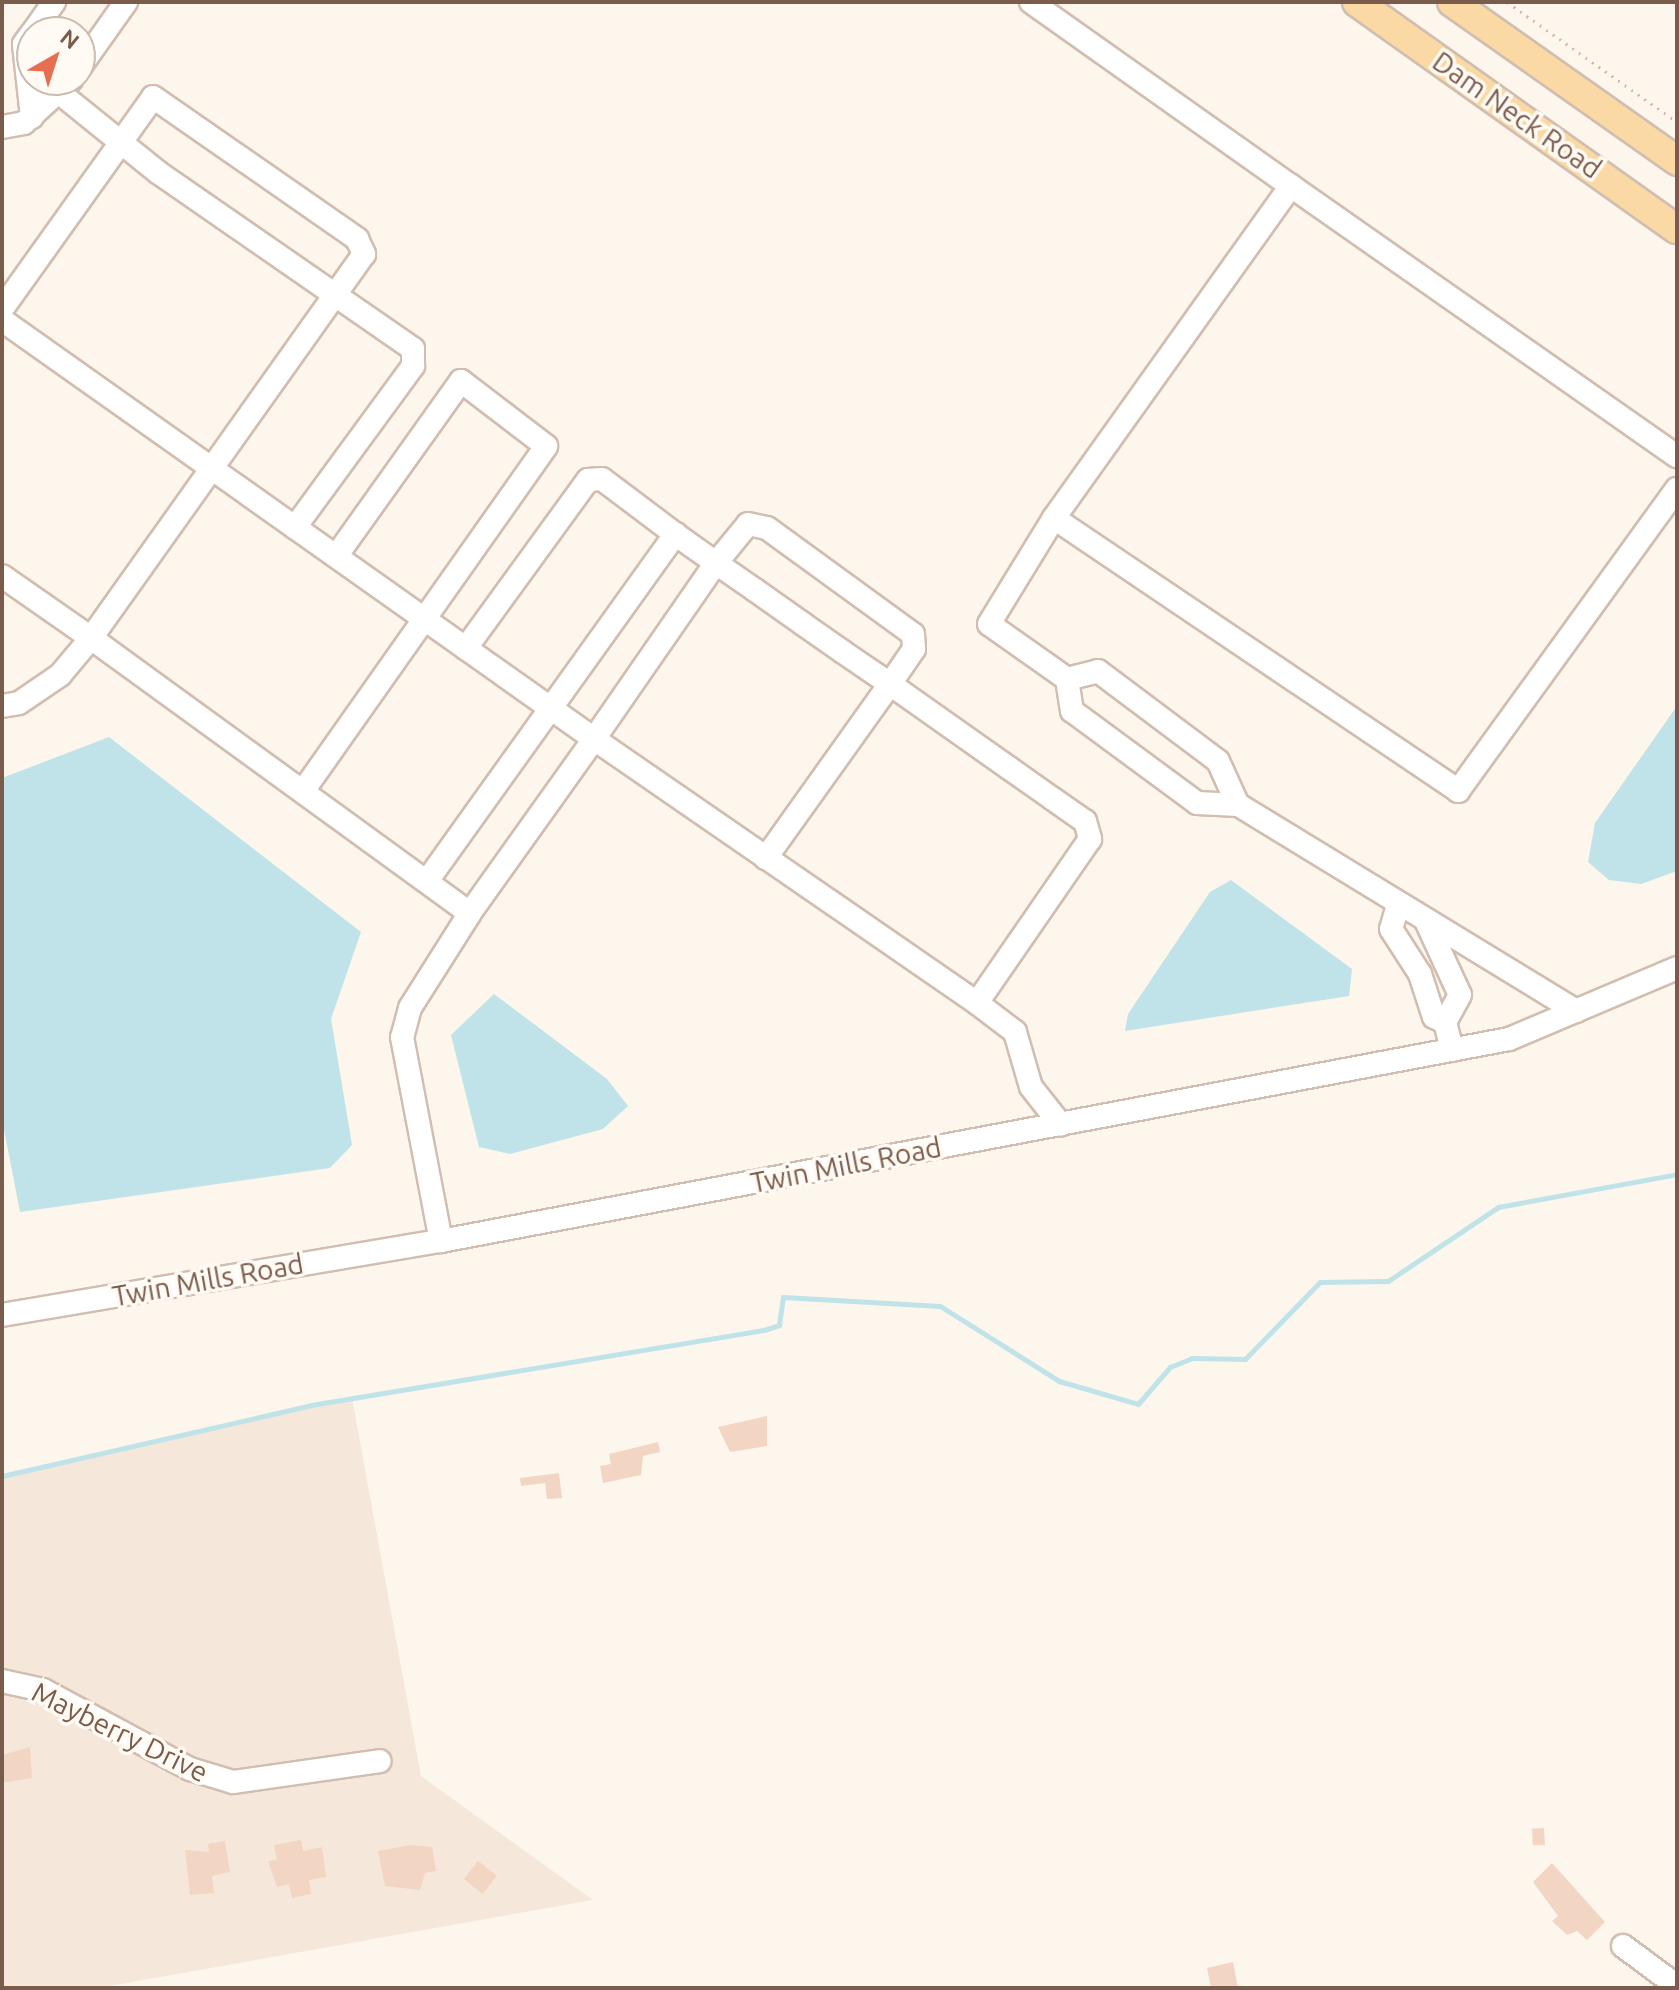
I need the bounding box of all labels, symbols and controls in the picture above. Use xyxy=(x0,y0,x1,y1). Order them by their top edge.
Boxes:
north arrow xyxy=(16,16,96,96)
text: N xyxy=(56,24,84,53)
street label: Dam Neck Road xyxy=(1426,44,1608,186)
street label: Twin Mills Road xyxy=(748,1130,944,1200)
street label: Twin Mills Road xyxy=(110,1247,306,1313)
street label: Mayberry Drive xyxy=(26,1675,214,1789)

